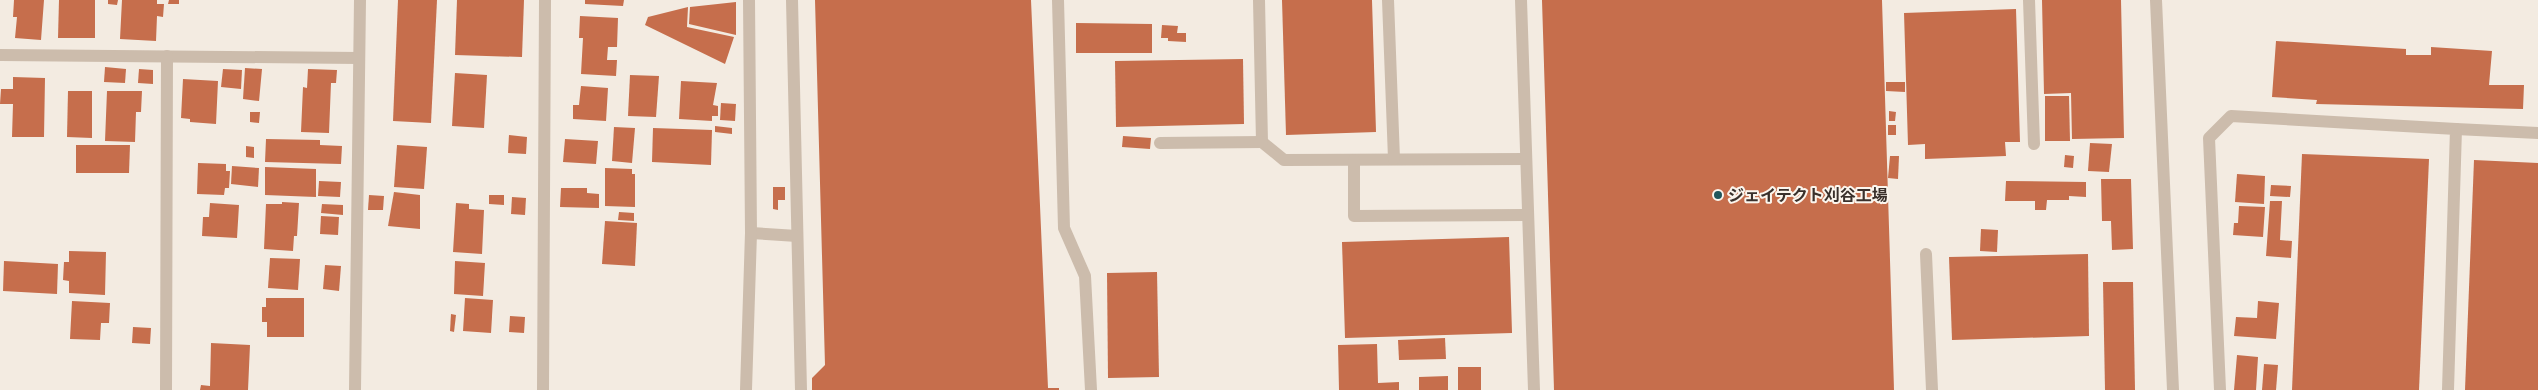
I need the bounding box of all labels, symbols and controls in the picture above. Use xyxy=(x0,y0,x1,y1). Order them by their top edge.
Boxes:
place label: ジェイテクト刈谷工場 xyxy=(1728,186,1888,205)
marker: ジェイテクト刈谷工場 xyxy=(1712,189,1724,201)

